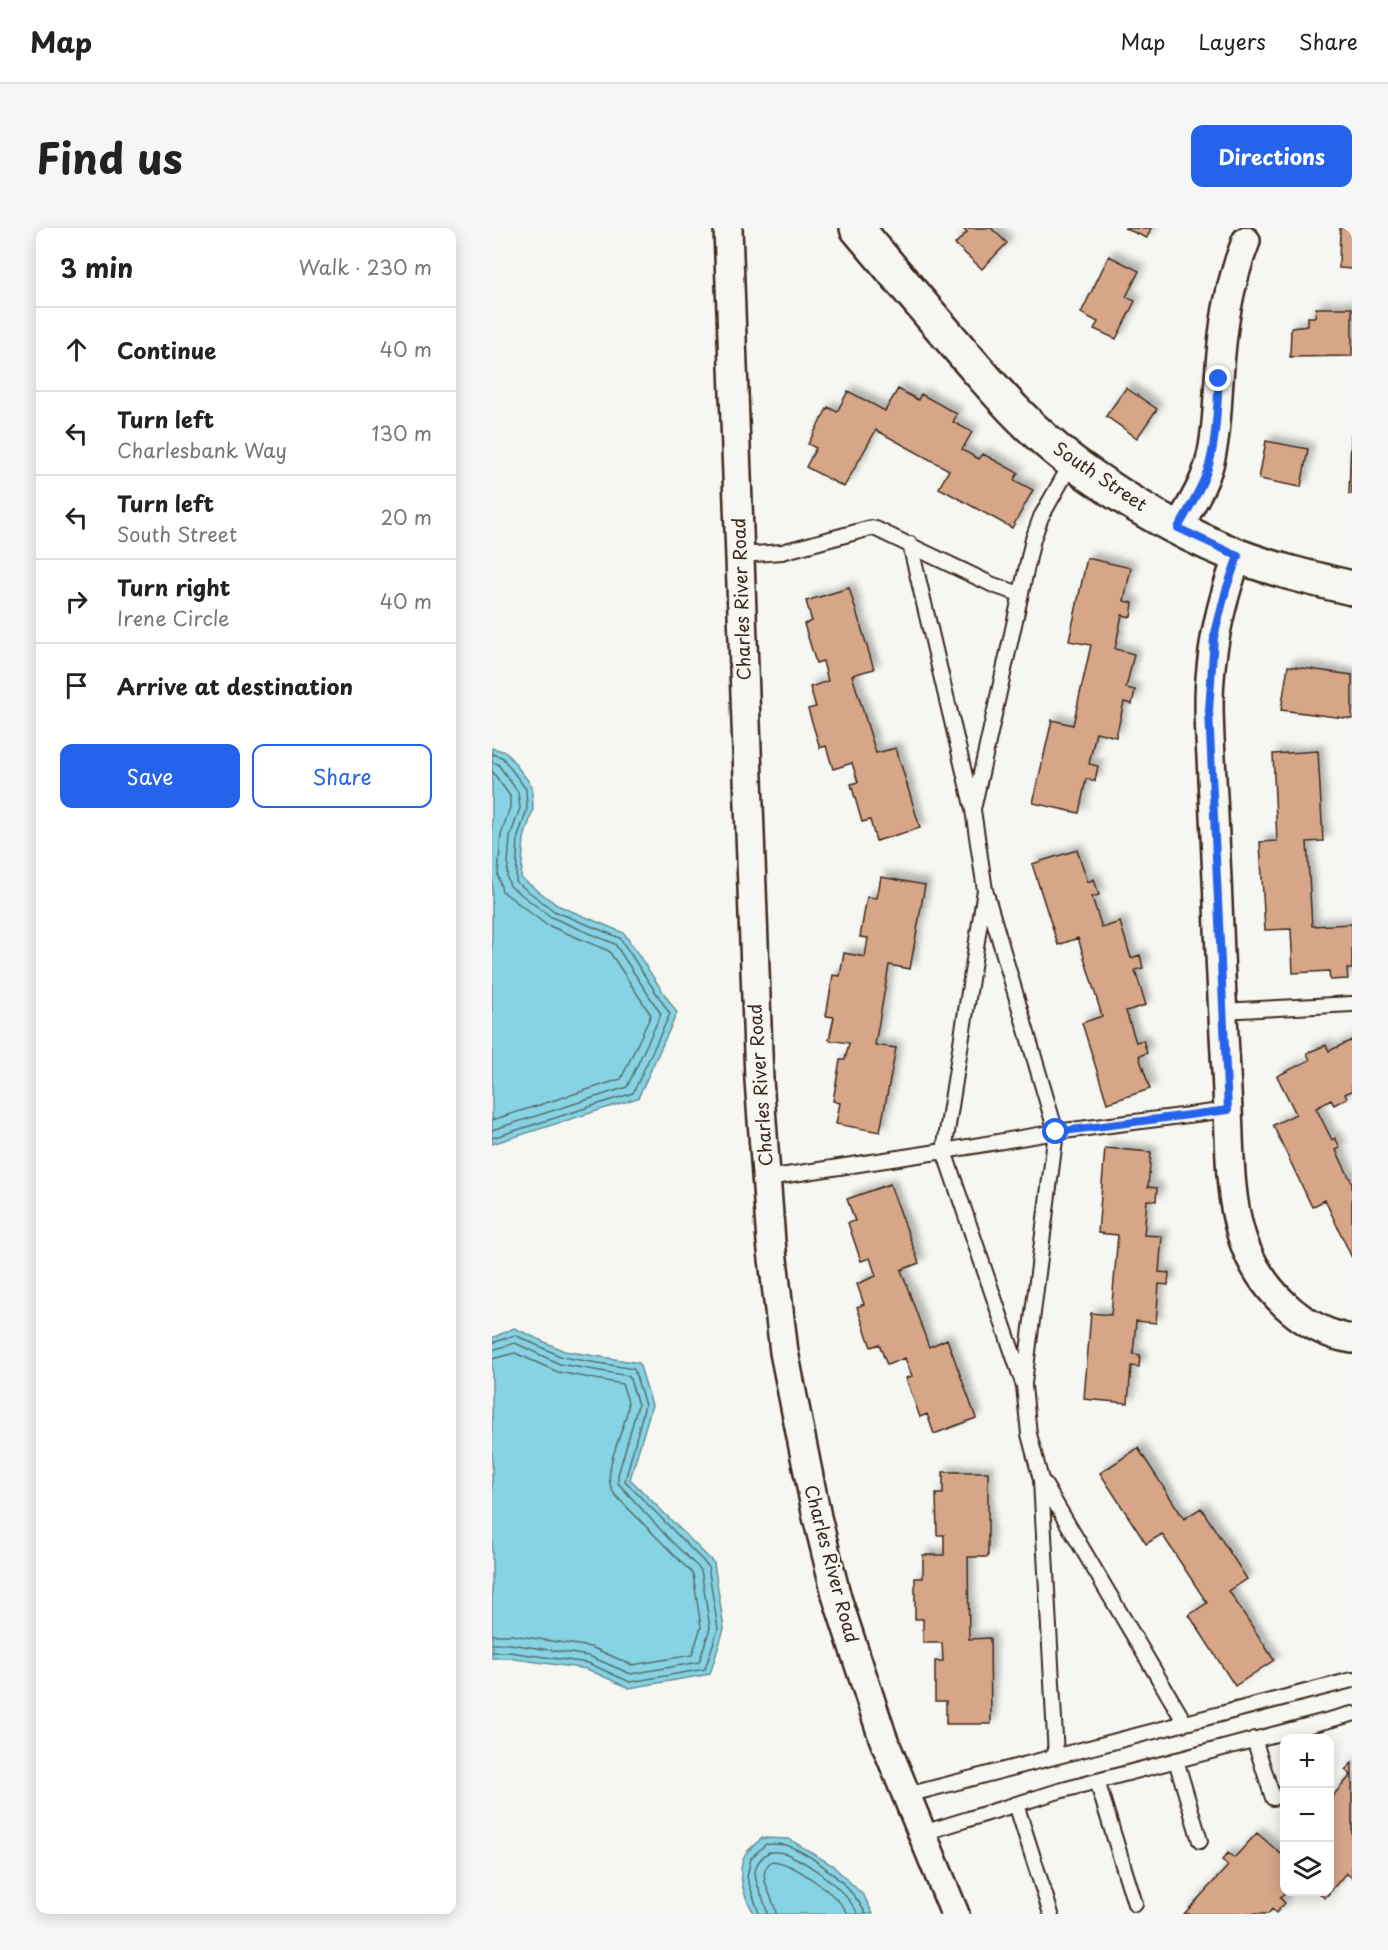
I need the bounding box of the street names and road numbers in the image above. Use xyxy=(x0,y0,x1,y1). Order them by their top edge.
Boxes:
street label: South Street xyxy=(1048,434,1153,517)
street label: Charles River Road xyxy=(724,517,757,681)
street label: Charles River Road xyxy=(740,1003,779,1167)
street label: Charles River Road xyxy=(798,1481,867,1646)

